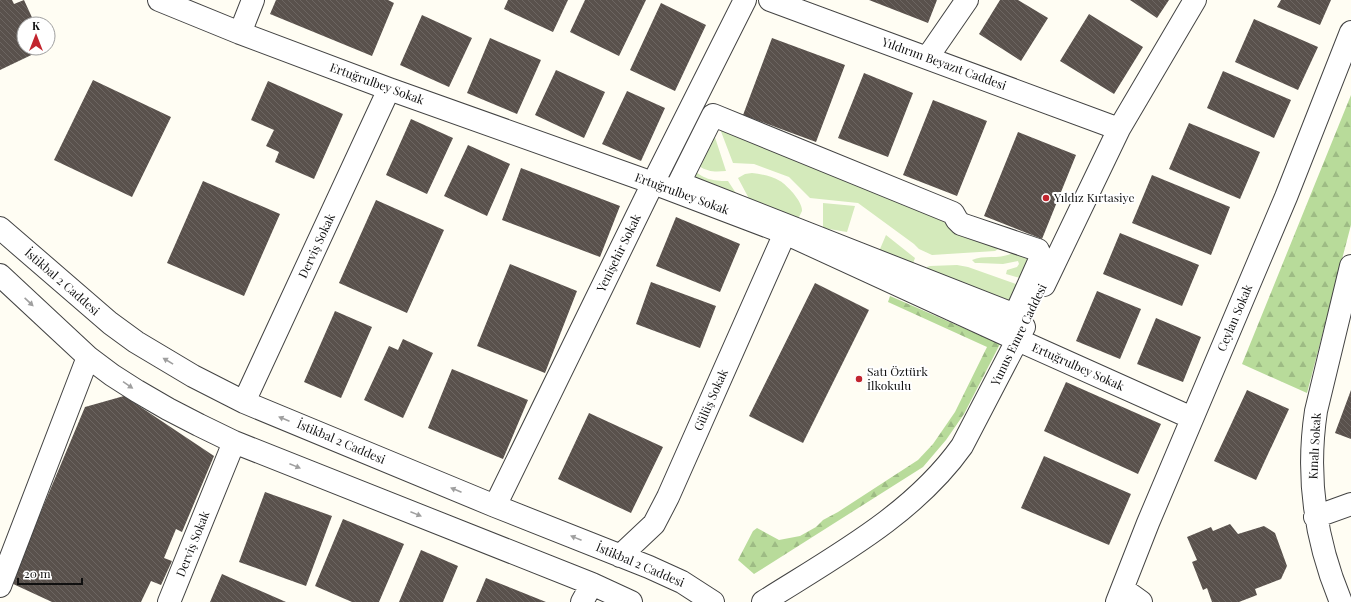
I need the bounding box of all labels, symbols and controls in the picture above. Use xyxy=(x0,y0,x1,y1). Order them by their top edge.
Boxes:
north arrow xyxy=(16,16,56,56)
text: K xyxy=(32,18,40,33)
street label: Yıldırım Beyazıt Caddesi xyxy=(879,33,1009,93)
street label: Ertuğrulbey Sokak xyxy=(328,59,427,108)
street label: Ertuğrulbey Sokak xyxy=(633,169,732,218)
place label: Yıldız Kırtasiye xyxy=(1053,189,1135,205)
marker: Yıldız Kırtasiye xyxy=(1041,193,1051,203)
street label: Derviş Sokak xyxy=(294,210,338,281)
street label: Yenişehir Sokak xyxy=(592,210,644,295)
street label: İstikbal 2 Caddesi xyxy=(22,244,104,319)
street label: Yunus Emre Caddesi xyxy=(986,281,1050,389)
street label: Ceylan Sokak xyxy=(1213,281,1256,354)
one-way arrow xyxy=(24,297,33,306)
street label: Ertuğrulbey Sokak xyxy=(1030,339,1127,394)
one-way arrow xyxy=(163,357,173,365)
place label: Satı Öztürk İlkokulu xyxy=(867,363,928,393)
street label: Gülüş Sokak xyxy=(689,366,731,433)
marker: Satı Öztürk İlkokulu xyxy=(854,374,864,384)
one-way arrow xyxy=(123,381,133,389)
street label: Kınalı Sokak xyxy=(1304,412,1324,480)
one-way arrow xyxy=(278,415,290,421)
street label: İstikbal 2 Caddesi xyxy=(295,415,388,467)
one-way arrow xyxy=(290,463,302,469)
one-way arrow xyxy=(450,487,461,493)
street label: Derviş Sokak xyxy=(172,508,213,579)
one-way arrow xyxy=(411,511,423,517)
one-way arrow xyxy=(570,535,582,541)
street label: İstikbal 2 Caddesi xyxy=(594,538,687,590)
scale bar xyxy=(18,560,82,586)
text: 20 m xyxy=(24,565,51,581)

